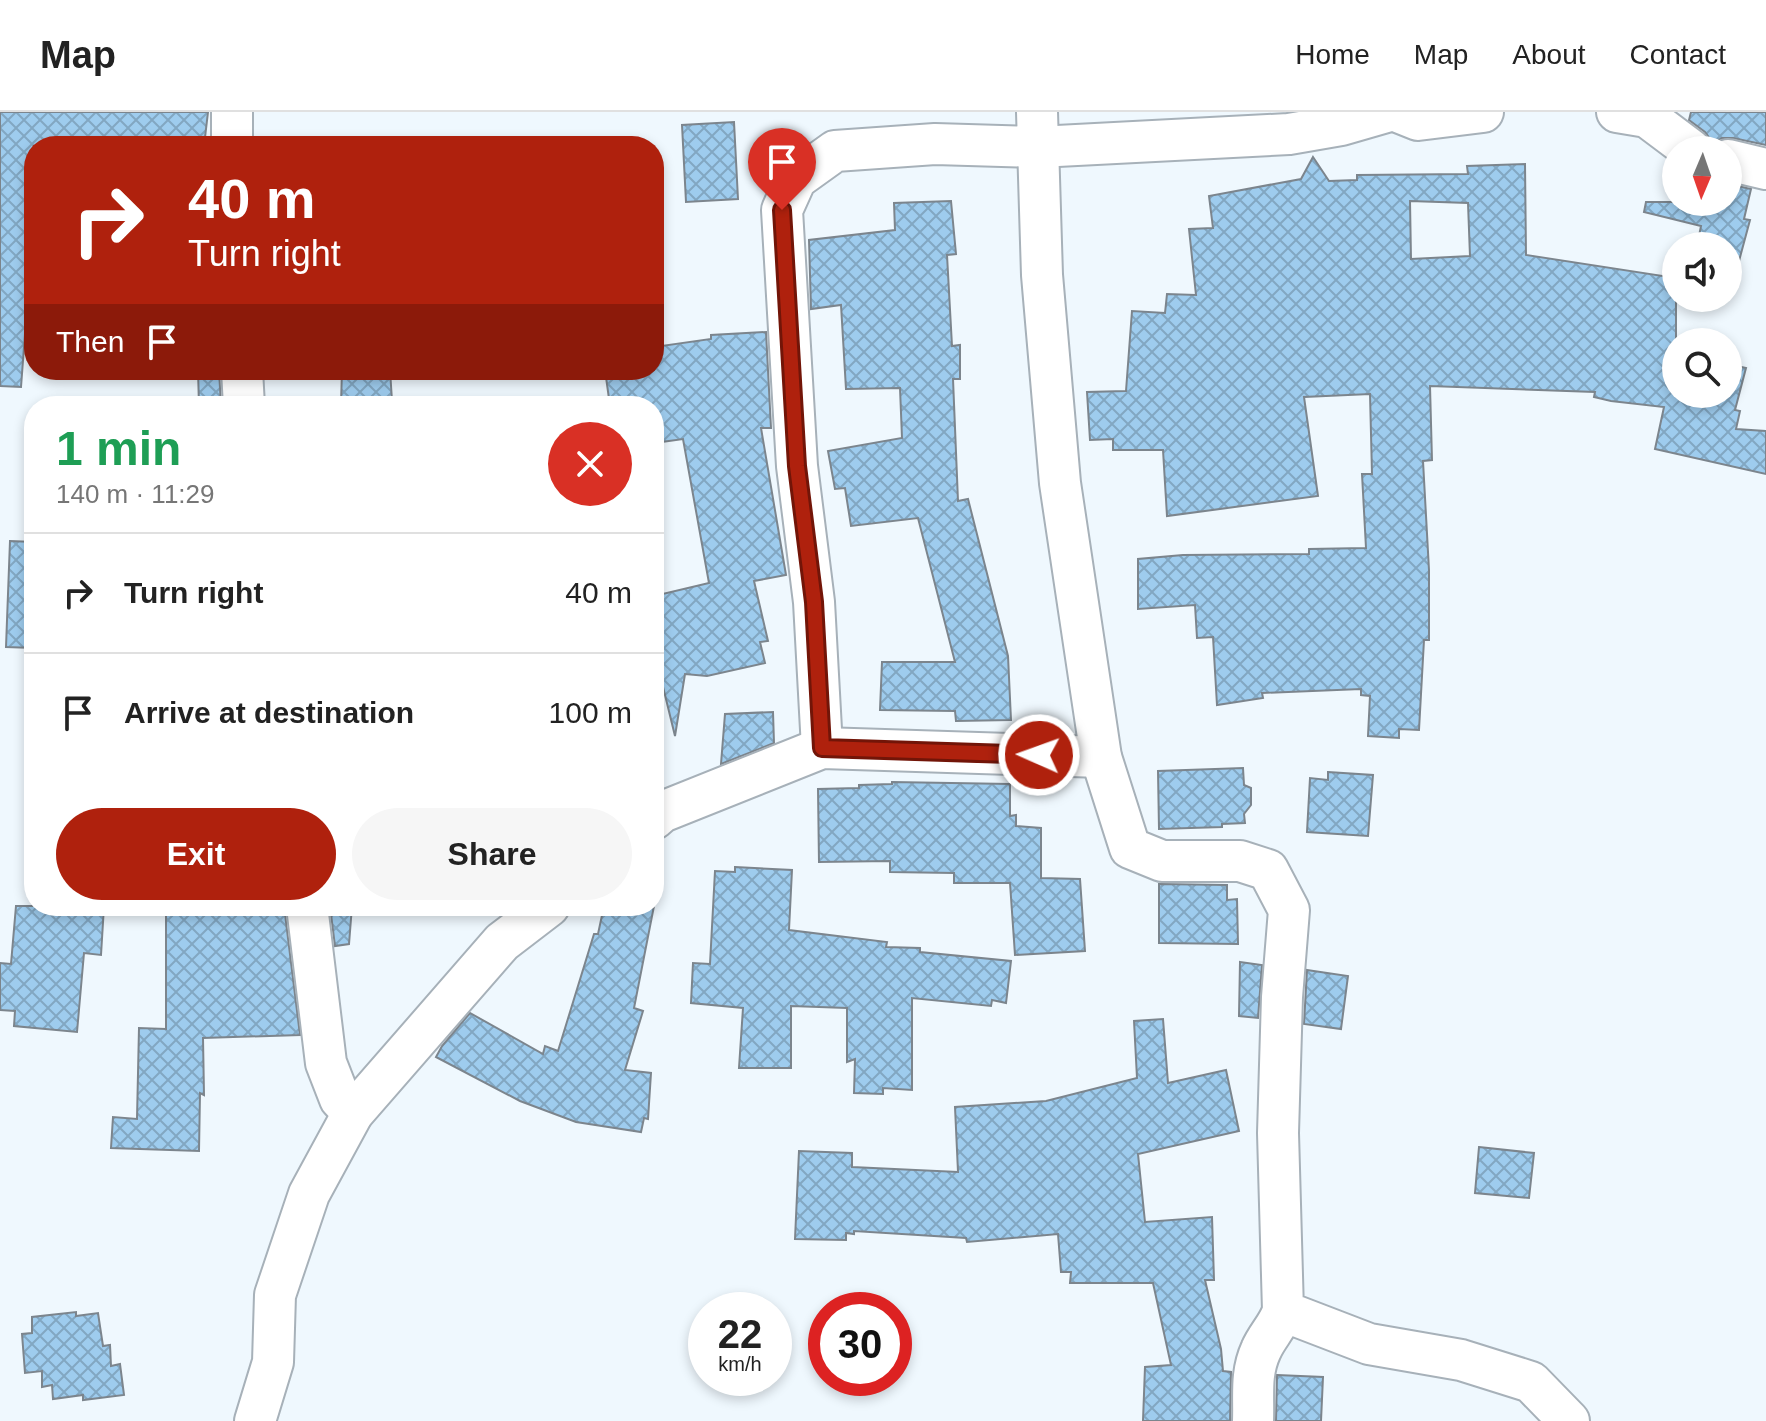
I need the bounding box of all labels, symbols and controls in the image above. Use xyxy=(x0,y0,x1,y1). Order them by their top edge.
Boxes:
text: Map xyxy=(40,34,116,76)
text: Home xyxy=(1295,39,1370,70)
text: Map xyxy=(1414,39,1468,70)
text: About xyxy=(1512,39,1586,70)
text: Contact xyxy=(1630,39,1726,70)
pin xyxy=(748,128,816,210)
north arrow xyxy=(1662,136,1742,216)
map controls xyxy=(1662,136,1742,408)
icon: arrive xyxy=(760,140,804,184)
text: 40 m xyxy=(188,167,316,230)
icon: right xyxy=(56,168,160,272)
button: sound xyxy=(1662,232,1742,312)
text: Turn right xyxy=(188,233,341,274)
icon: arrive xyxy=(140,320,184,364)
text: Then xyxy=(56,325,124,358)
button: search xyxy=(1662,328,1742,408)
text: 1 min xyxy=(56,422,181,475)
button: close xyxy=(548,422,632,506)
text: 140 m · 11:29 xyxy=(56,479,215,509)
icon: right xyxy=(56,571,100,615)
text: Turn right xyxy=(124,576,263,609)
text: 40 m xyxy=(565,576,632,609)
icon: arrive xyxy=(56,691,100,735)
text: Arrive at destination xyxy=(124,696,414,729)
text: 100 m xyxy=(549,696,632,729)
position arrow xyxy=(997,713,1081,797)
button: Exit xyxy=(56,808,336,900)
button: Share xyxy=(352,808,632,900)
speed limit sign: 30 xyxy=(808,1292,912,1396)
text: 22 xyxy=(718,1312,762,1356)
text: km/h xyxy=(718,1353,762,1375)

